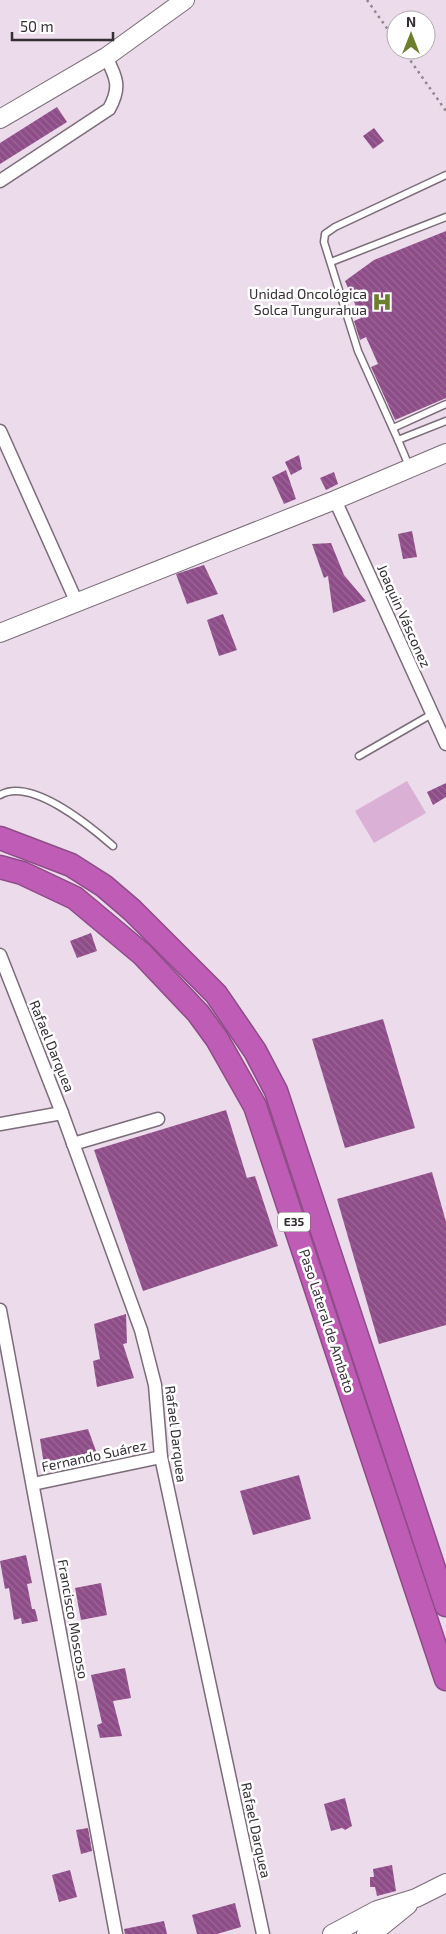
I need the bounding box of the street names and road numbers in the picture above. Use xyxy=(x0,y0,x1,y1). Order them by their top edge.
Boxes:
street label: Joaquin Vásconez xyxy=(374,562,435,670)
street label: Rafael Darquea xyxy=(26,997,79,1094)
road number: E35 xyxy=(278,1212,310,1232)
street label: Paso Lateral de Ambato xyxy=(296,1247,359,1395)
street label: Rafael Darquea xyxy=(162,1385,191,1483)
street label: Fernando Suárez xyxy=(40,1436,148,1475)
street label: Francisco Moscoso xyxy=(55,1558,92,1680)
street label: Rafael Darquea xyxy=(238,1780,275,1879)

